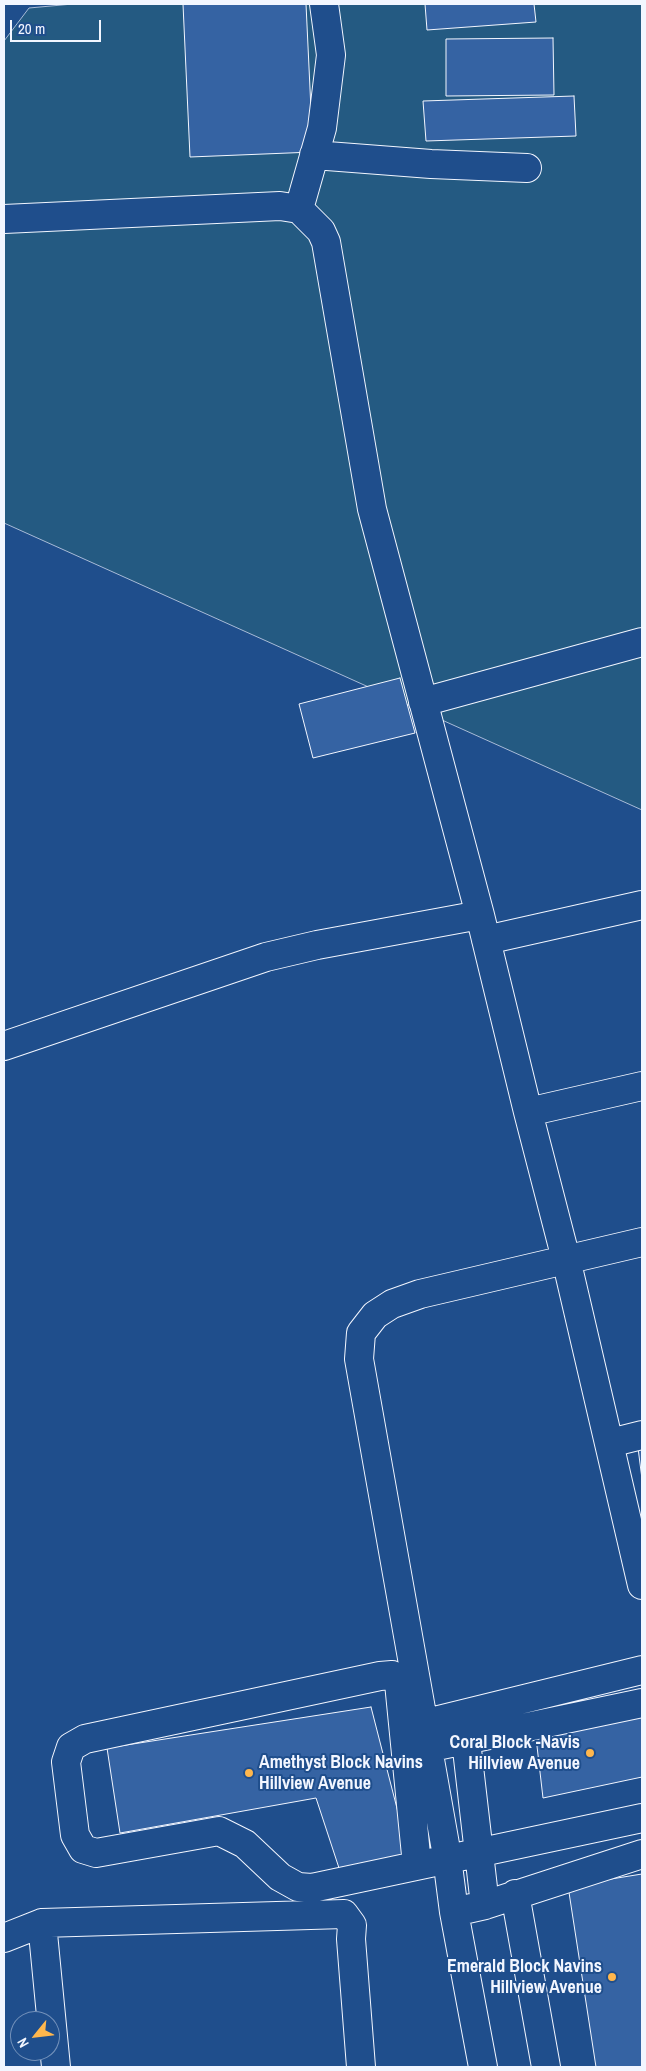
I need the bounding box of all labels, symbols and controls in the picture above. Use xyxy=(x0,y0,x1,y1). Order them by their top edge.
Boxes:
scale bar xyxy=(12,10,104,42)
text: 20 m xyxy=(18,18,45,39)
place label: Coral Block -Navis Hillview Avenue xyxy=(450,1732,580,1775)
marker: Coral Block -Navis Hillview Avenue xyxy=(584,1747,596,1759)
place label: Amethyst Block Navins Hillview Avenue xyxy=(259,1752,423,1795)
marker: Amethyst Block Navins Hillview Avenue xyxy=(243,1767,255,1779)
place label: Emerald Block Navins Hillview Avenue xyxy=(447,1956,602,1998)
marker: Emerald Block Navins Hillview Avenue xyxy=(606,1971,618,1983)
north arrow xyxy=(10,2011,60,2061)
text: N xyxy=(13,2035,33,2051)

